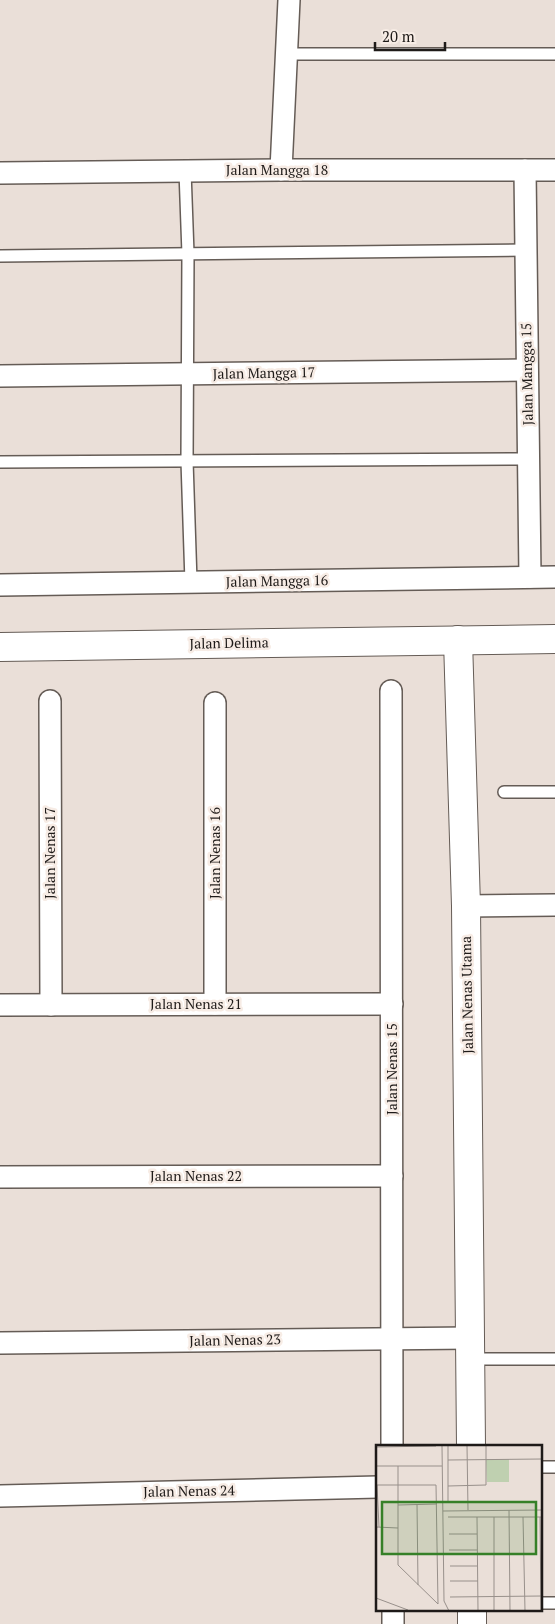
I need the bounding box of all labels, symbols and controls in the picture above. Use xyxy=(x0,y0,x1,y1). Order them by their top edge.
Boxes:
scale bar xyxy=(375,20,445,52)
text: 20 m xyxy=(382,26,415,46)
street label: Jalan Mangga 18 xyxy=(226,160,328,179)
street label: Jalan Mangga 15 xyxy=(516,323,537,425)
street label: Jalan Mangga 17 xyxy=(213,362,315,383)
street label: Jalan Mangga 16 xyxy=(226,570,329,591)
street label: Jalan Delima xyxy=(189,632,269,653)
street label: Jalan Nenas 17 xyxy=(40,807,59,899)
street label: Jalan Nenas 16 xyxy=(205,807,224,899)
street label: Jalan Nenas Utama xyxy=(456,936,477,1054)
street label: Jalan Nenas 21 xyxy=(150,994,242,1013)
street label: Jalan Nenas 15 xyxy=(382,1023,401,1115)
street label: Jalan Nenas 22 xyxy=(150,1166,242,1185)
street label: Jalan Nenas 23 xyxy=(189,1329,281,1350)
inset map xyxy=(376,1445,542,1612)
street label: Jalan Nenas 24 xyxy=(143,1480,236,1501)

